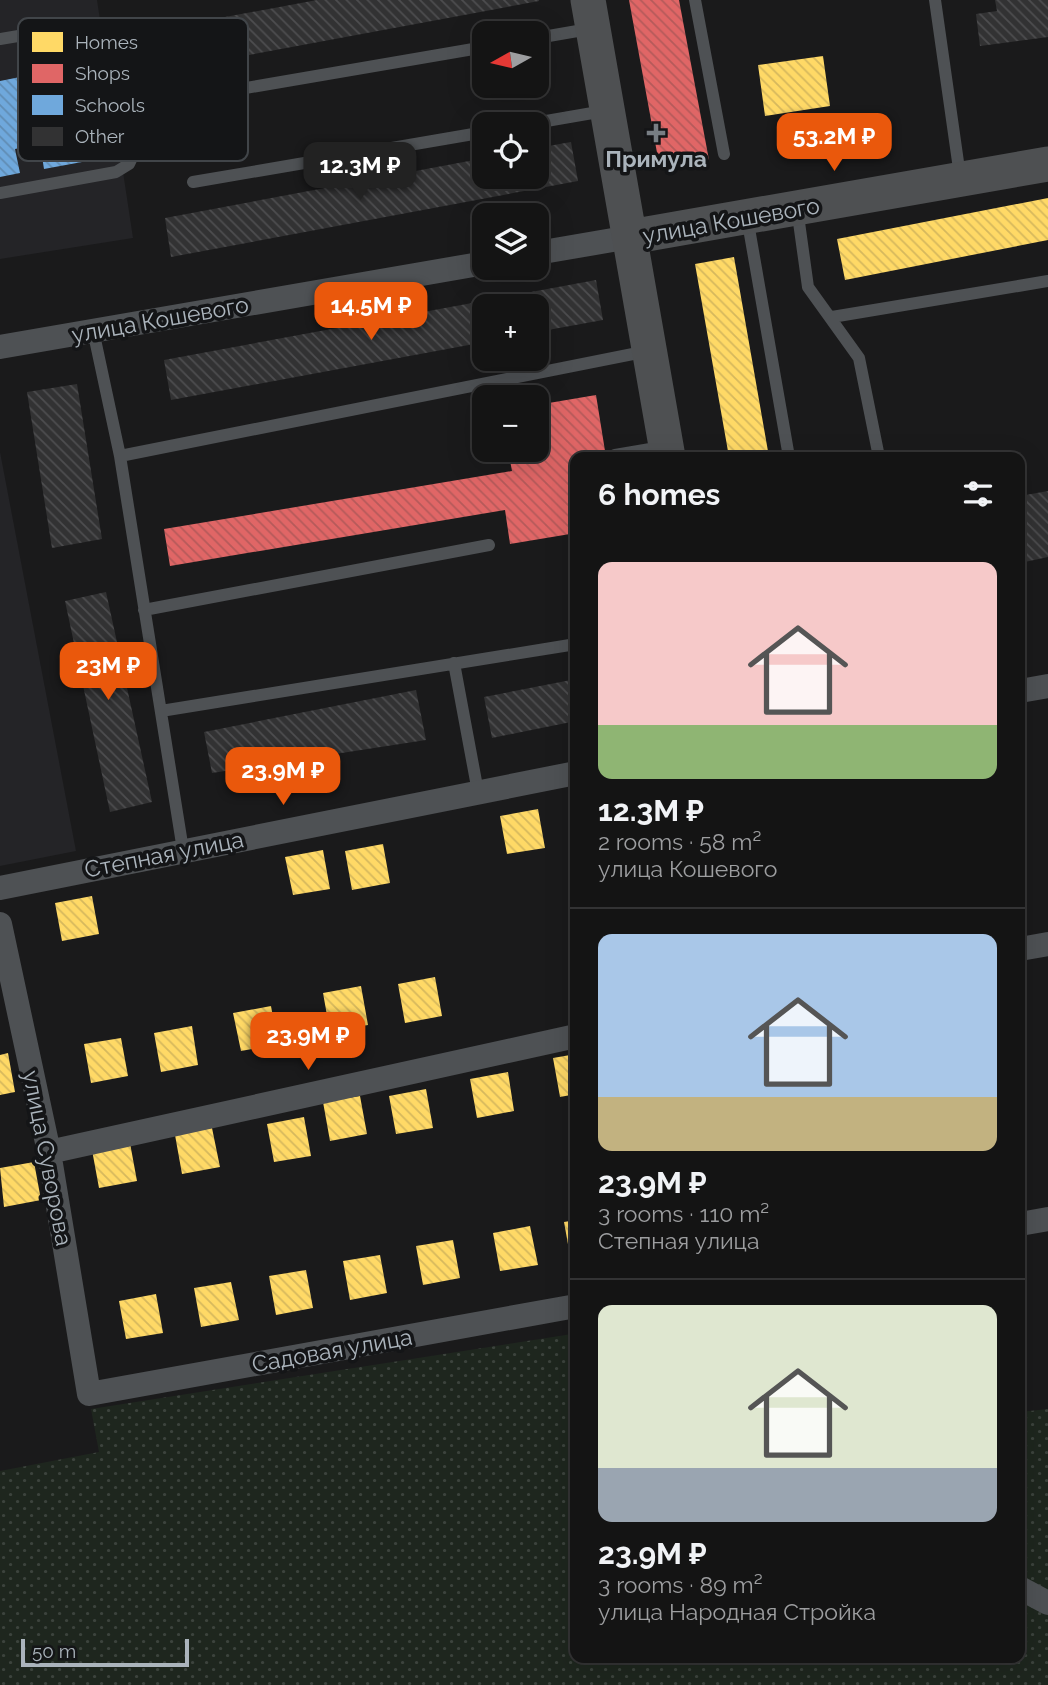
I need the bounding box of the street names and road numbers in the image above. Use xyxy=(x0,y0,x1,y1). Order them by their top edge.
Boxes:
street label: улица Кошевого xyxy=(640,191,822,249)
street label: улица Кошевого xyxy=(69,290,251,348)
street label: Степная улица xyxy=(82,825,246,883)
street label: улица Суворова xyxy=(18,1068,78,1248)
street label: Садовая улица xyxy=(250,1323,414,1377)

